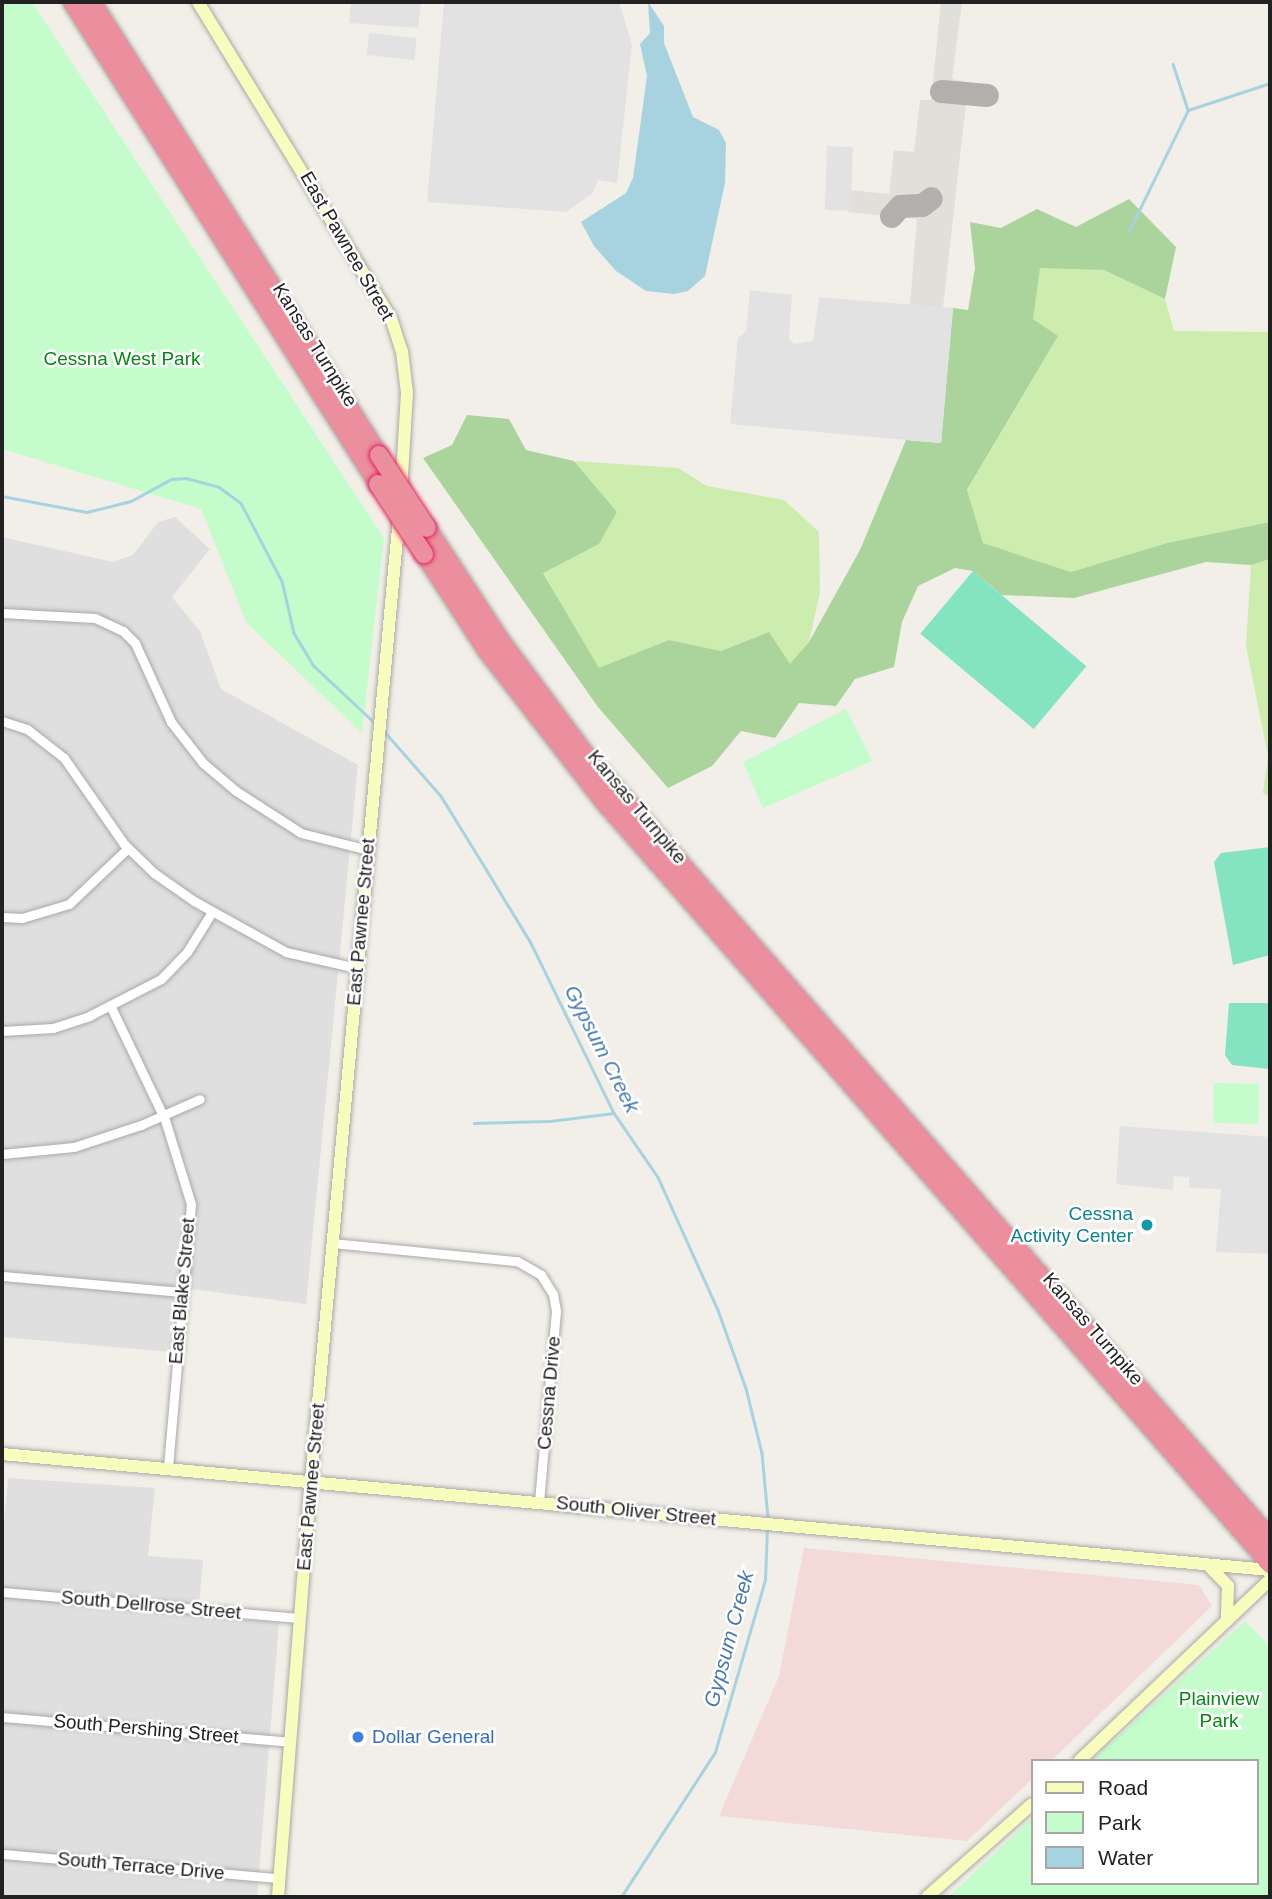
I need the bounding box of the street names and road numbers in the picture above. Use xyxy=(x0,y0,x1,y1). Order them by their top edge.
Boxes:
street label: East Pawnee Street xyxy=(295,168,399,324)
street label: Kansas Turnpike xyxy=(268,279,362,411)
street label: Kansas Turnpike xyxy=(583,745,691,869)
street label: East Pawnee Street xyxy=(342,837,380,1007)
street label: East Blake Street xyxy=(164,1217,200,1365)
street label: Kansas Turnpike xyxy=(1038,1268,1148,1390)
street label: Cessna Drive xyxy=(533,1335,565,1451)
street label: East Pawnee Street xyxy=(292,1402,330,1572)
street label: South Oliver Street xyxy=(555,1491,717,1531)
street label: South Dellrose Street xyxy=(60,1586,242,1624)
street label: South Pershing Street xyxy=(52,1710,240,1748)
street label: South Terrace Drive xyxy=(56,1847,226,1885)

